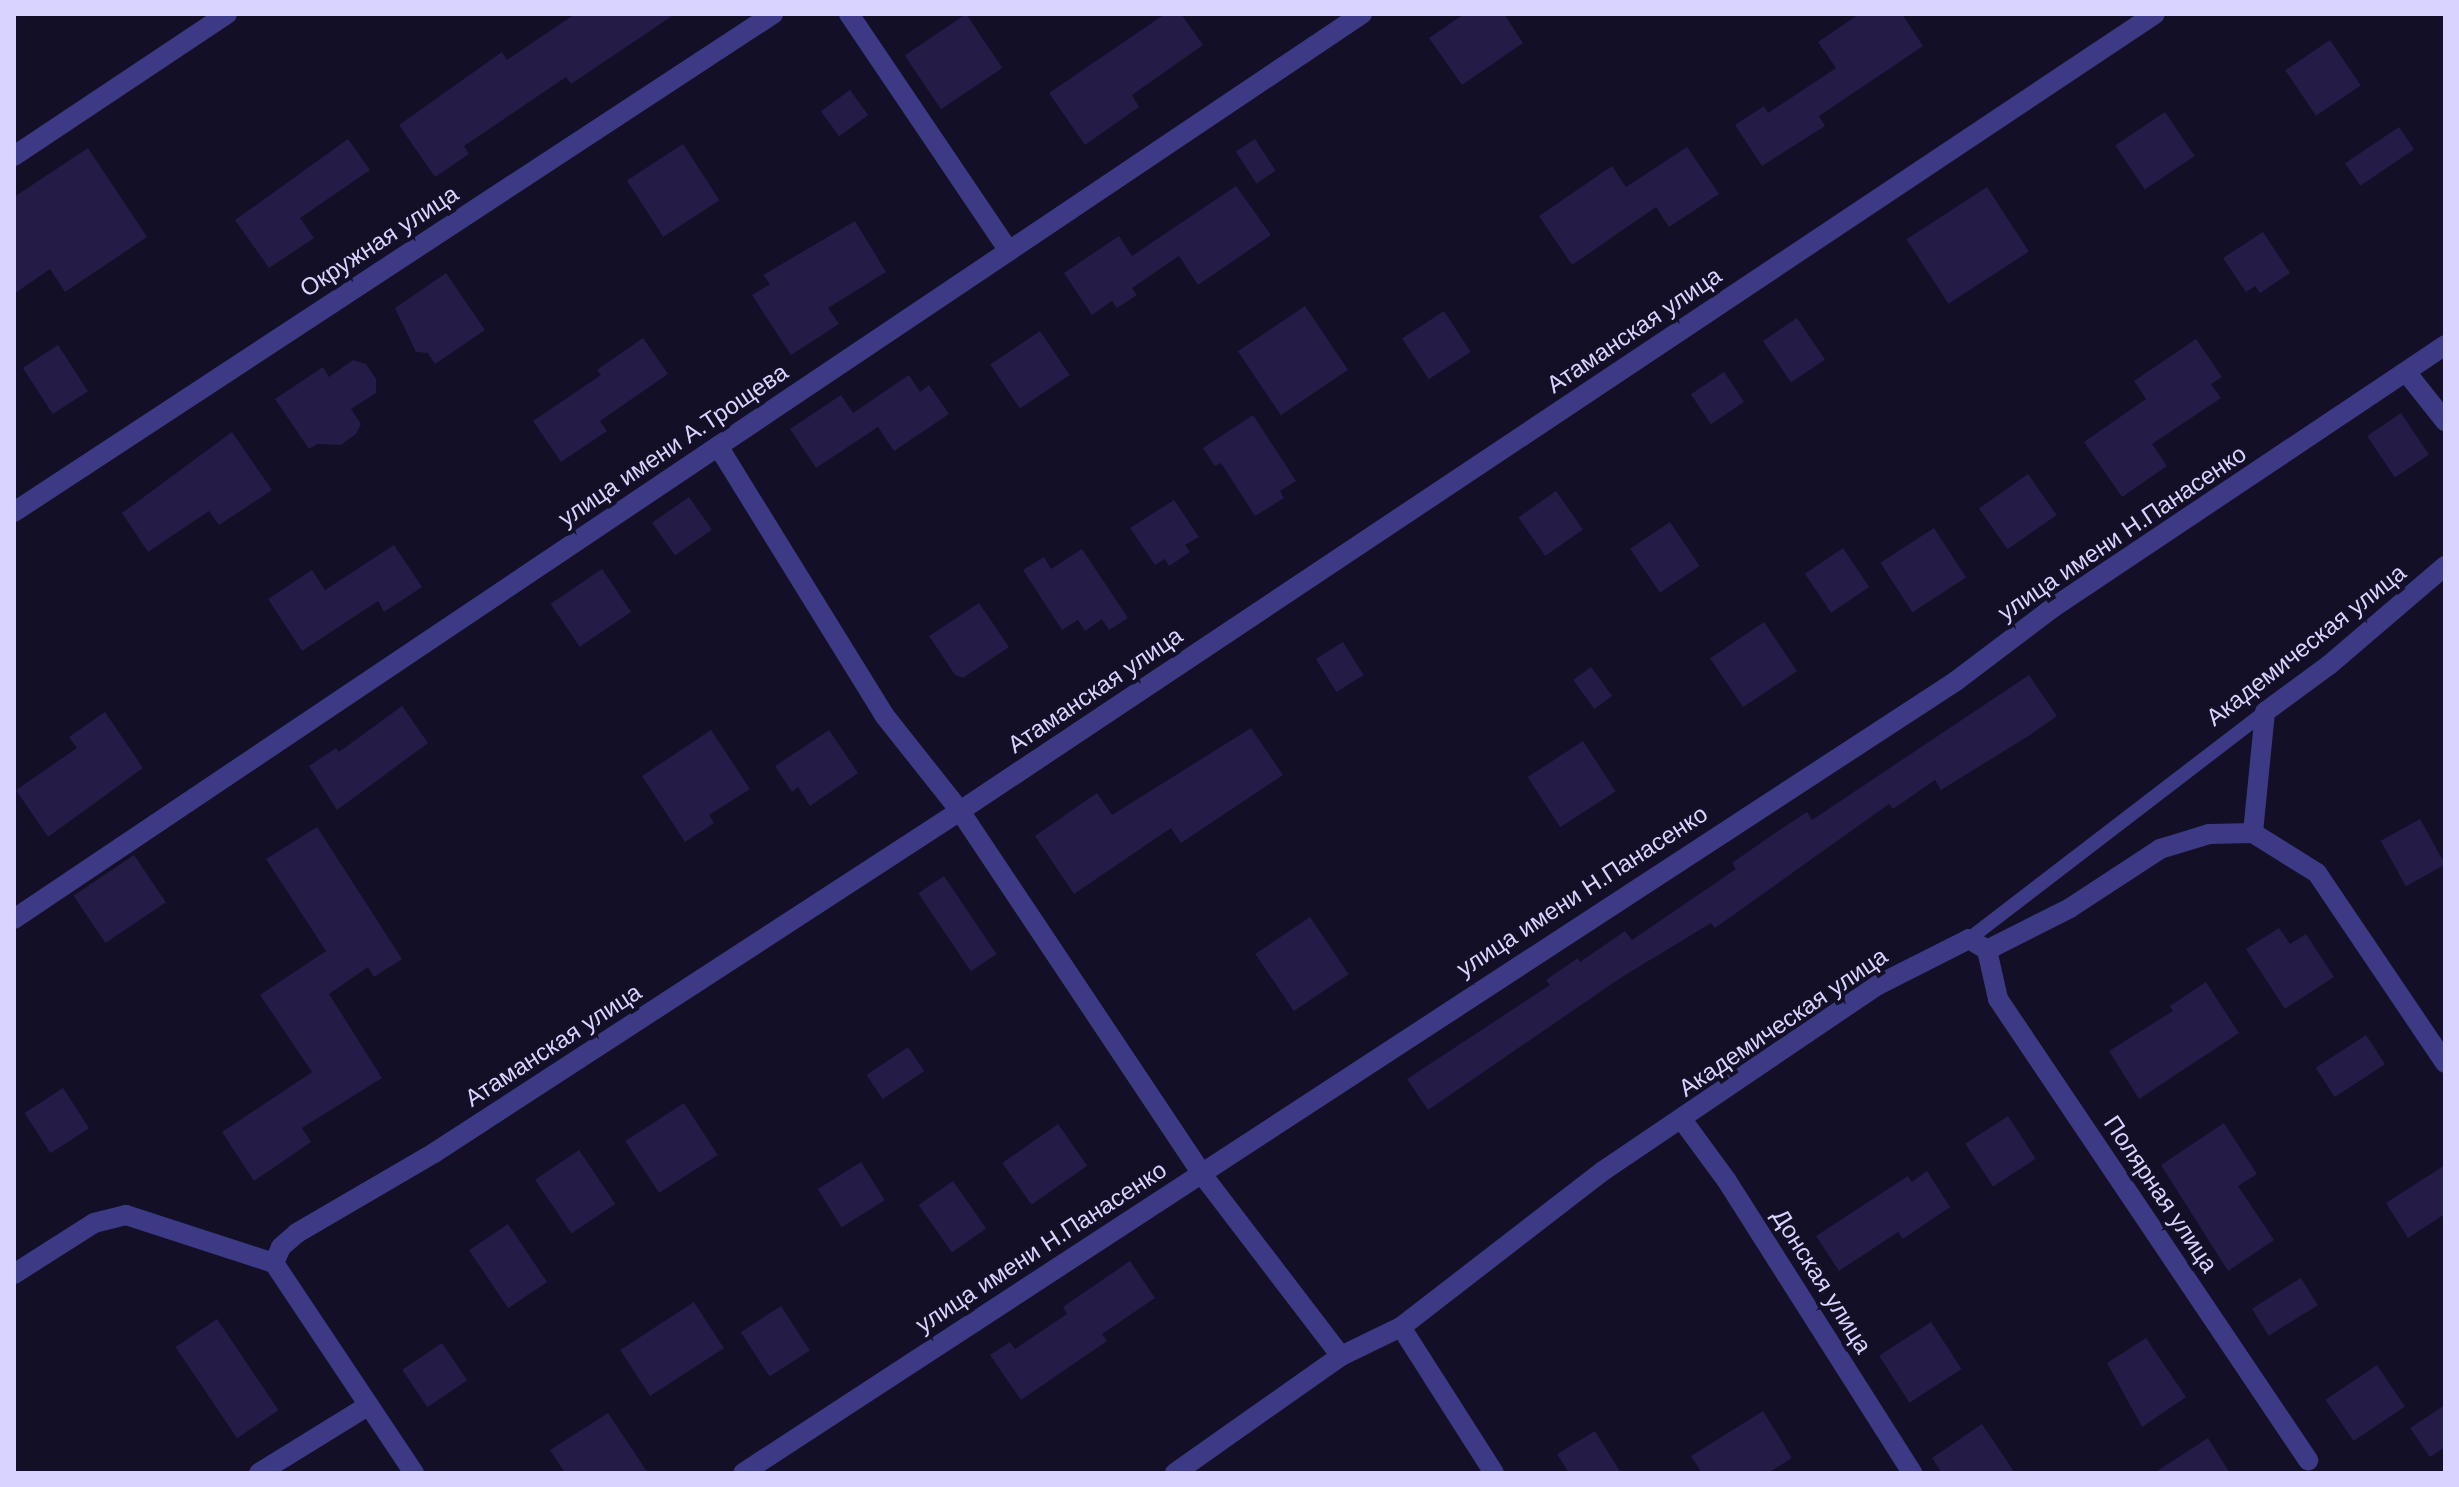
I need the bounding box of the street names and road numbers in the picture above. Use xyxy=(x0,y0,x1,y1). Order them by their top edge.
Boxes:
street label: Окружная улица xyxy=(294,179,464,303)
street label: Атаманская улица xyxy=(1541,261,1727,399)
street label: улица имени А.Трощева xyxy=(553,357,793,533)
street label: улица имени Н.Панасенко xyxy=(1992,439,2252,627)
street label: Академическая улица xyxy=(2200,558,2412,732)
street label: Атаманская улица xyxy=(1002,621,1188,759)
street label: улица имени Н.Панасенко xyxy=(1451,799,1713,983)
street label: Академическая улица xyxy=(1673,941,1893,1103)
street label: Атаманская улица xyxy=(459,977,647,1113)
street label: Полярная улица xyxy=(2098,1110,2224,1278)
street label: улица имени Н.Панасенко xyxy=(910,1155,1172,1339)
street label: Донская улица xyxy=(1766,1203,1878,1359)

